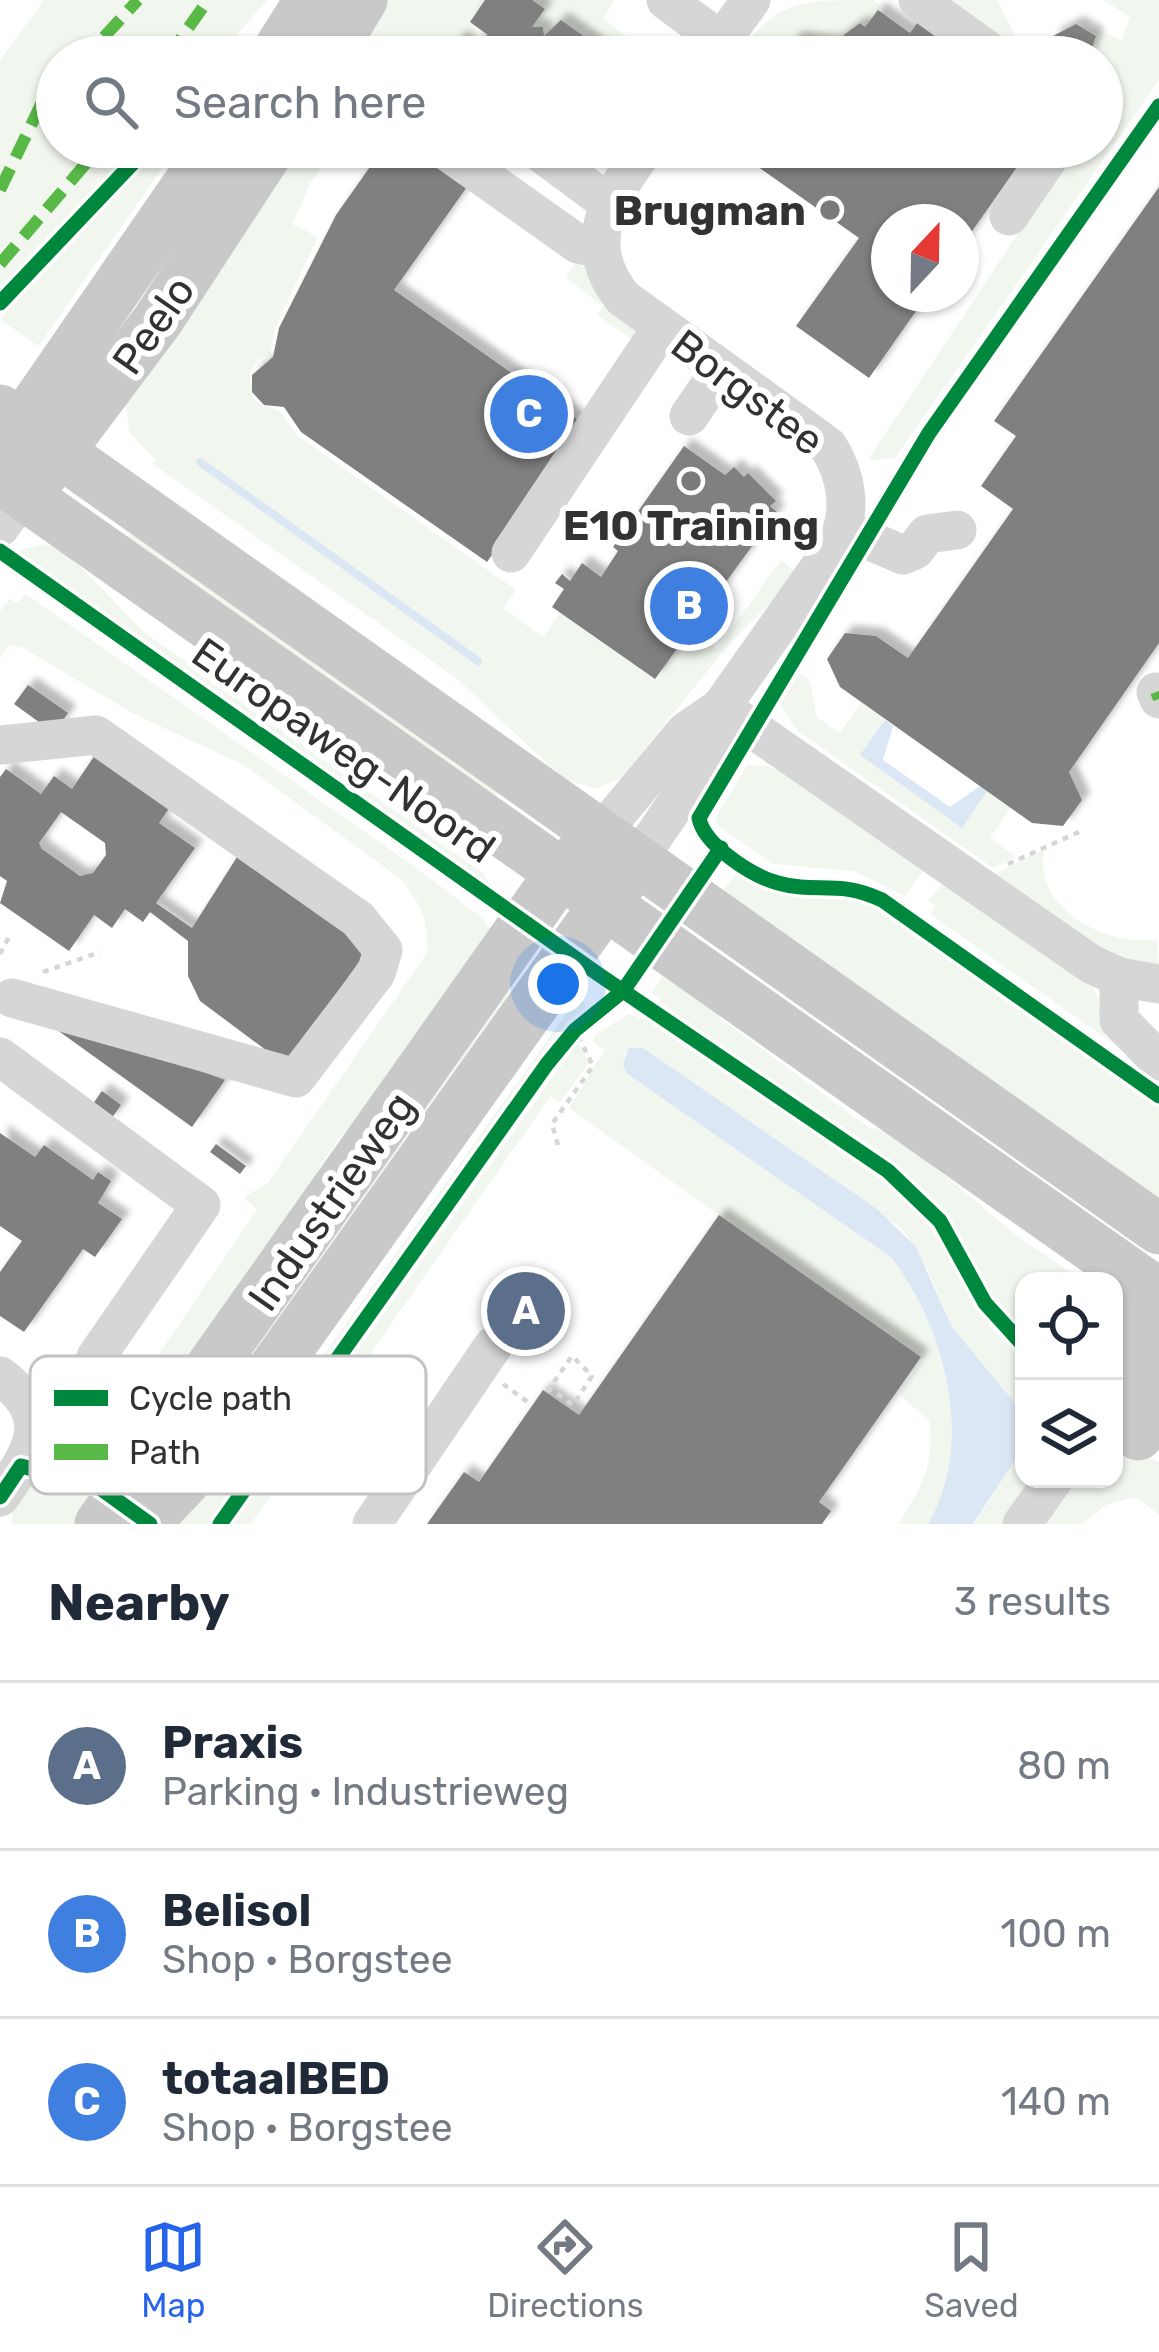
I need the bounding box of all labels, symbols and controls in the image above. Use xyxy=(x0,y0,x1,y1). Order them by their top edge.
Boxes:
search box xyxy=(36,36,1123,168)
icon: search xyxy=(78,69,144,135)
text: Search here xyxy=(174,76,426,129)
place label: Brugman xyxy=(614,186,806,236)
marker: Brugman xyxy=(817,197,843,223)
north arrow xyxy=(871,204,979,312)
street label: Peelo xyxy=(102,267,205,384)
street label: Borgstee xyxy=(661,319,833,466)
pin: C xyxy=(490,369,568,459)
marker: E10 Training xyxy=(678,468,704,494)
place label: E10 Training xyxy=(563,501,819,551)
pin: B xyxy=(650,561,728,651)
street label: Europaweg-Noord xyxy=(182,628,504,874)
your location xyxy=(528,954,588,1014)
street label: Industrieweg xyxy=(238,1082,426,1321)
pin: A xyxy=(487,1266,565,1356)
map controls xyxy=(1015,1272,1123,1488)
button: locate xyxy=(1015,1272,1123,1380)
legend xyxy=(30,1356,426,1494)
text: Cycle path xyxy=(129,1379,292,1418)
button: layers xyxy=(1015,1380,1123,1488)
text: Path xyxy=(129,1433,201,1472)
text: Nearby xyxy=(48,1572,230,1633)
text: 3 results xyxy=(954,1579,1111,1625)
text: Praxis xyxy=(162,1716,303,1769)
text: A xyxy=(73,1743,101,1789)
text: 80 m xyxy=(1017,1743,1111,1789)
text: Parking · Industrieweg xyxy=(162,1769,569,1815)
text: Belisol xyxy=(162,1884,311,1937)
text: B xyxy=(73,1911,101,1957)
text: 100 m xyxy=(1001,1911,1111,1957)
text: Shop · Borgstee xyxy=(162,1937,453,1983)
text: totaalBED xyxy=(162,2052,390,2105)
text: C xyxy=(73,2079,101,2125)
text: 140 m xyxy=(1001,2079,1111,2125)
text: Shop · Borgstee xyxy=(162,2105,453,2151)
tab: Map xyxy=(140,2214,206,2325)
tab: Directions xyxy=(487,2214,644,2325)
tab: Saved xyxy=(924,2214,1019,2325)

